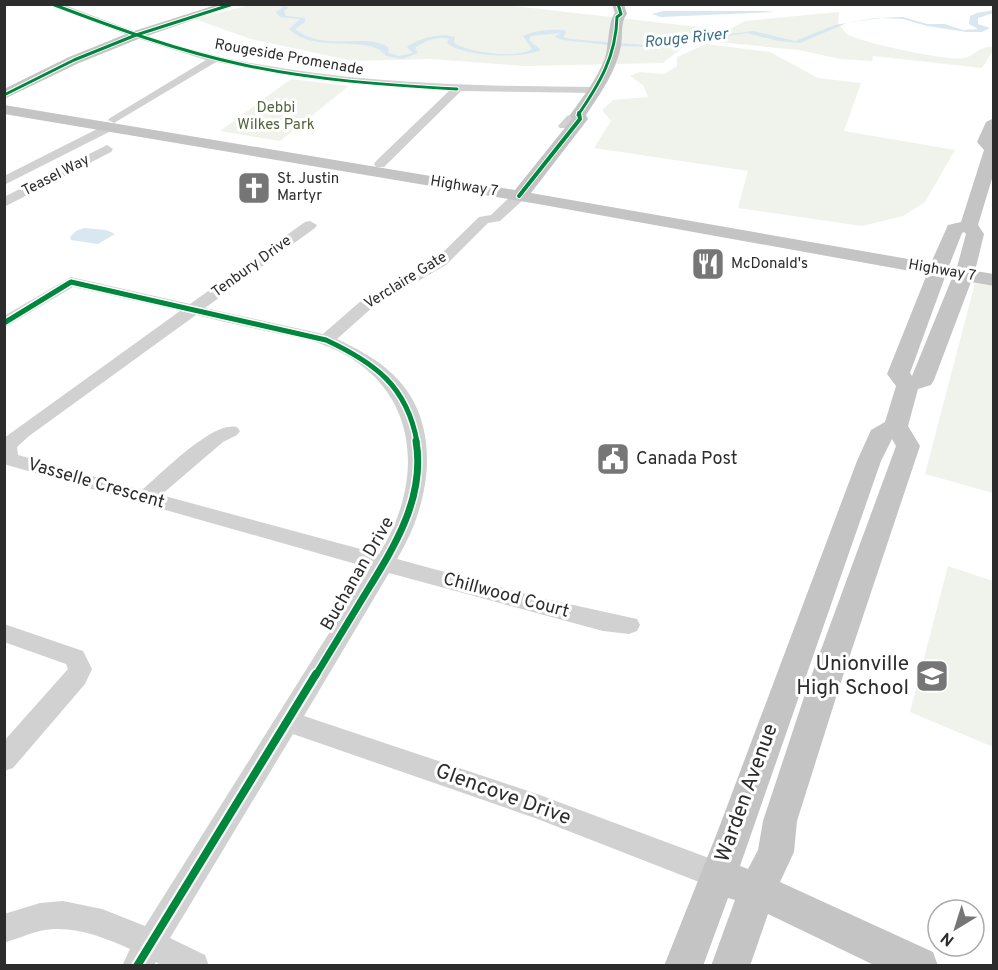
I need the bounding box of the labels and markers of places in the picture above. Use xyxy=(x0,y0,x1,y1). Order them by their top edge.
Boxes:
church icon: St. Justin Martyr xyxy=(236,170,272,206)
place label: St. Justin Martyr xyxy=(277,170,339,206)
restaurant icon: McDonald's xyxy=(690,246,726,282)
place label: McDonald's xyxy=(731,255,808,274)
public building icon: Canada Post xyxy=(595,441,631,477)
place label: Canada Post xyxy=(636,448,737,471)
place label: Unionville High School xyxy=(796,651,909,702)
school or university icon: Unionville High School xyxy=(914,658,950,694)

